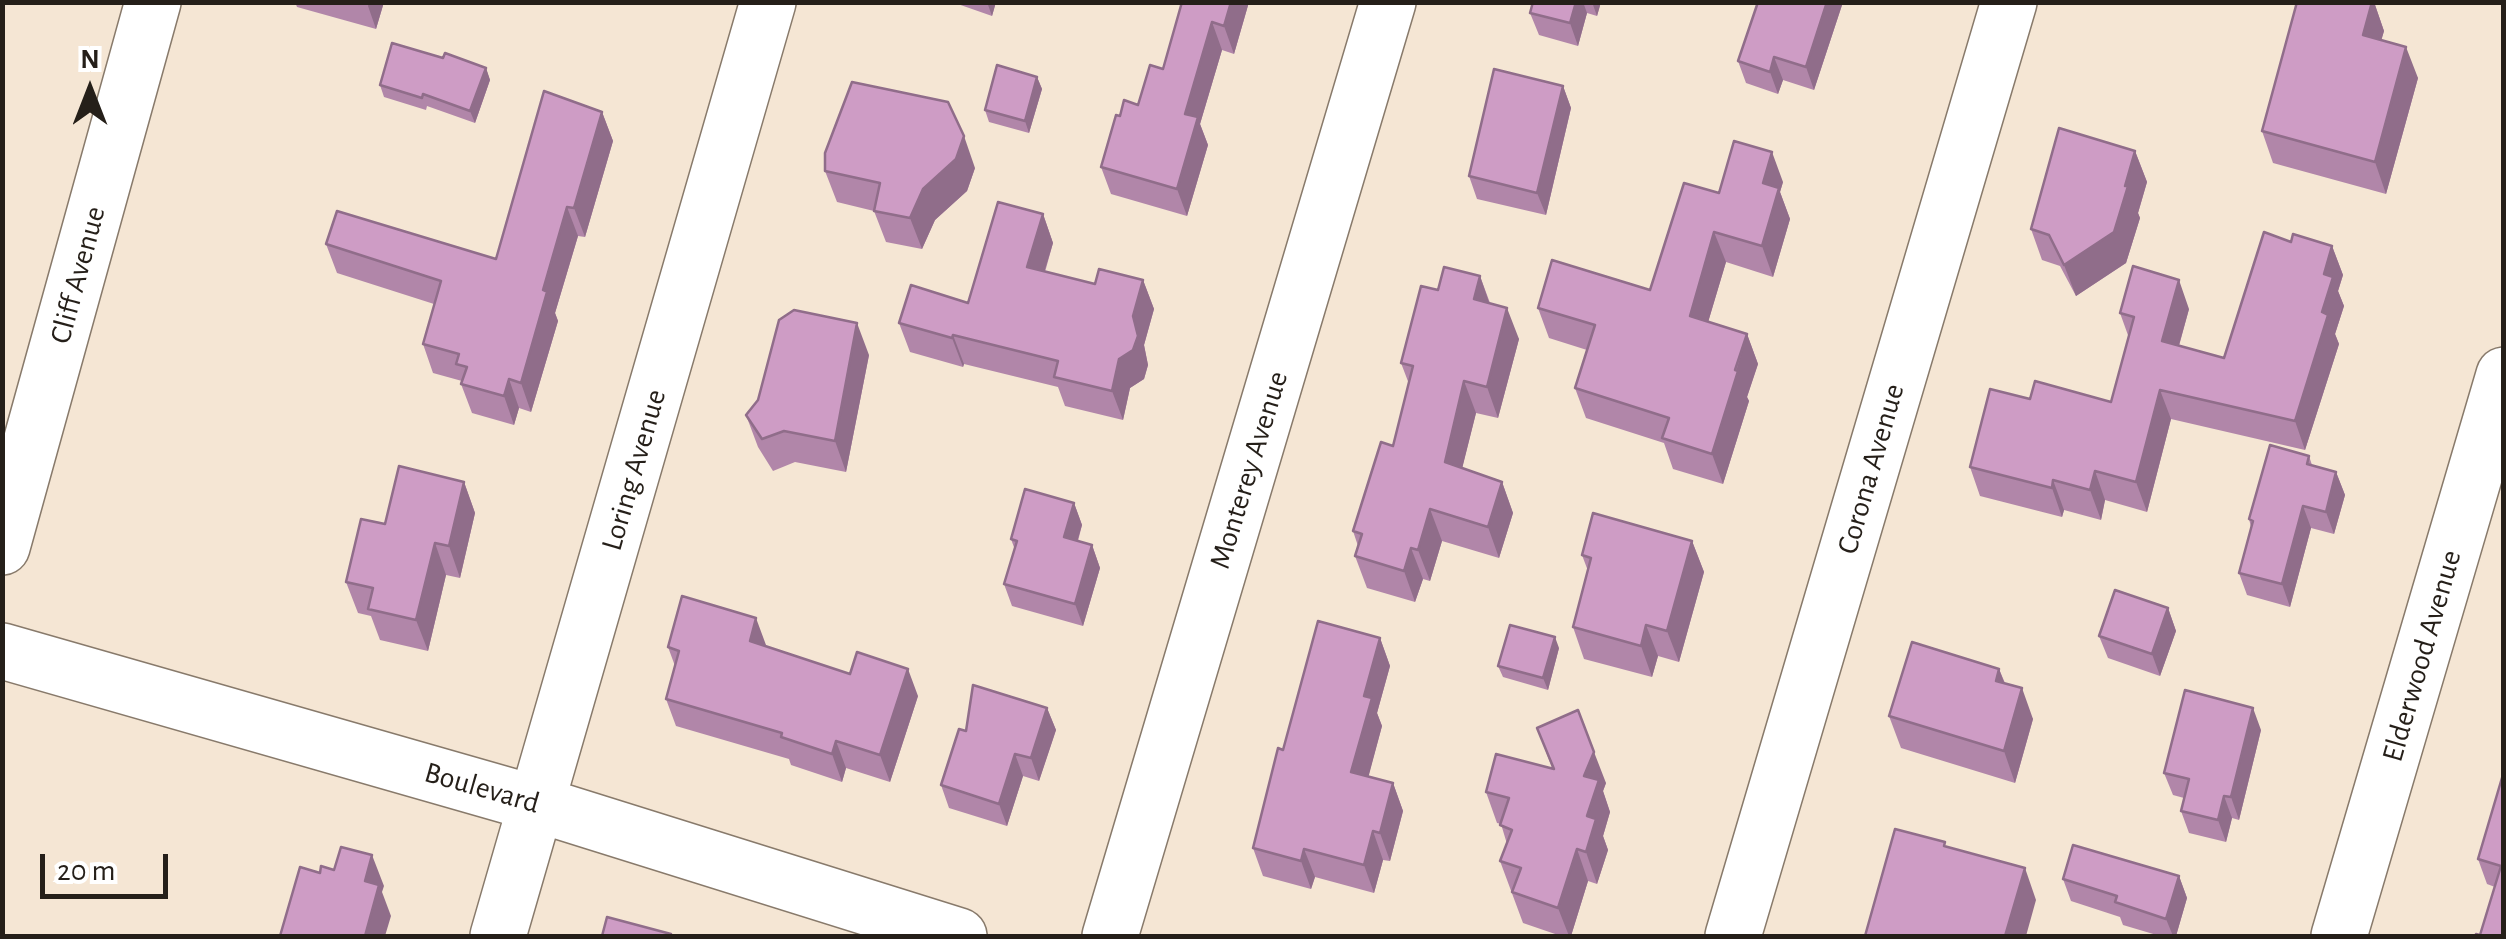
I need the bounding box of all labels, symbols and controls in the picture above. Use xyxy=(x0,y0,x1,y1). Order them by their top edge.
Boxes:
north arrow xyxy=(40,40,140,140)
text: N xyxy=(80,46,100,74)
street label: Cliff Avenue xyxy=(42,202,114,348)
street label: Monterey Avenue xyxy=(1202,367,1296,573)
street label: Corona Avenue xyxy=(1830,380,1912,558)
street label: Loring Avenue xyxy=(594,385,674,555)
street label: Elderwood Avenue xyxy=(2375,546,2469,766)
street label: Boulevard xyxy=(420,754,544,822)
scale bar xyxy=(45,834,172,896)
text: 20 m xyxy=(57,856,115,886)

